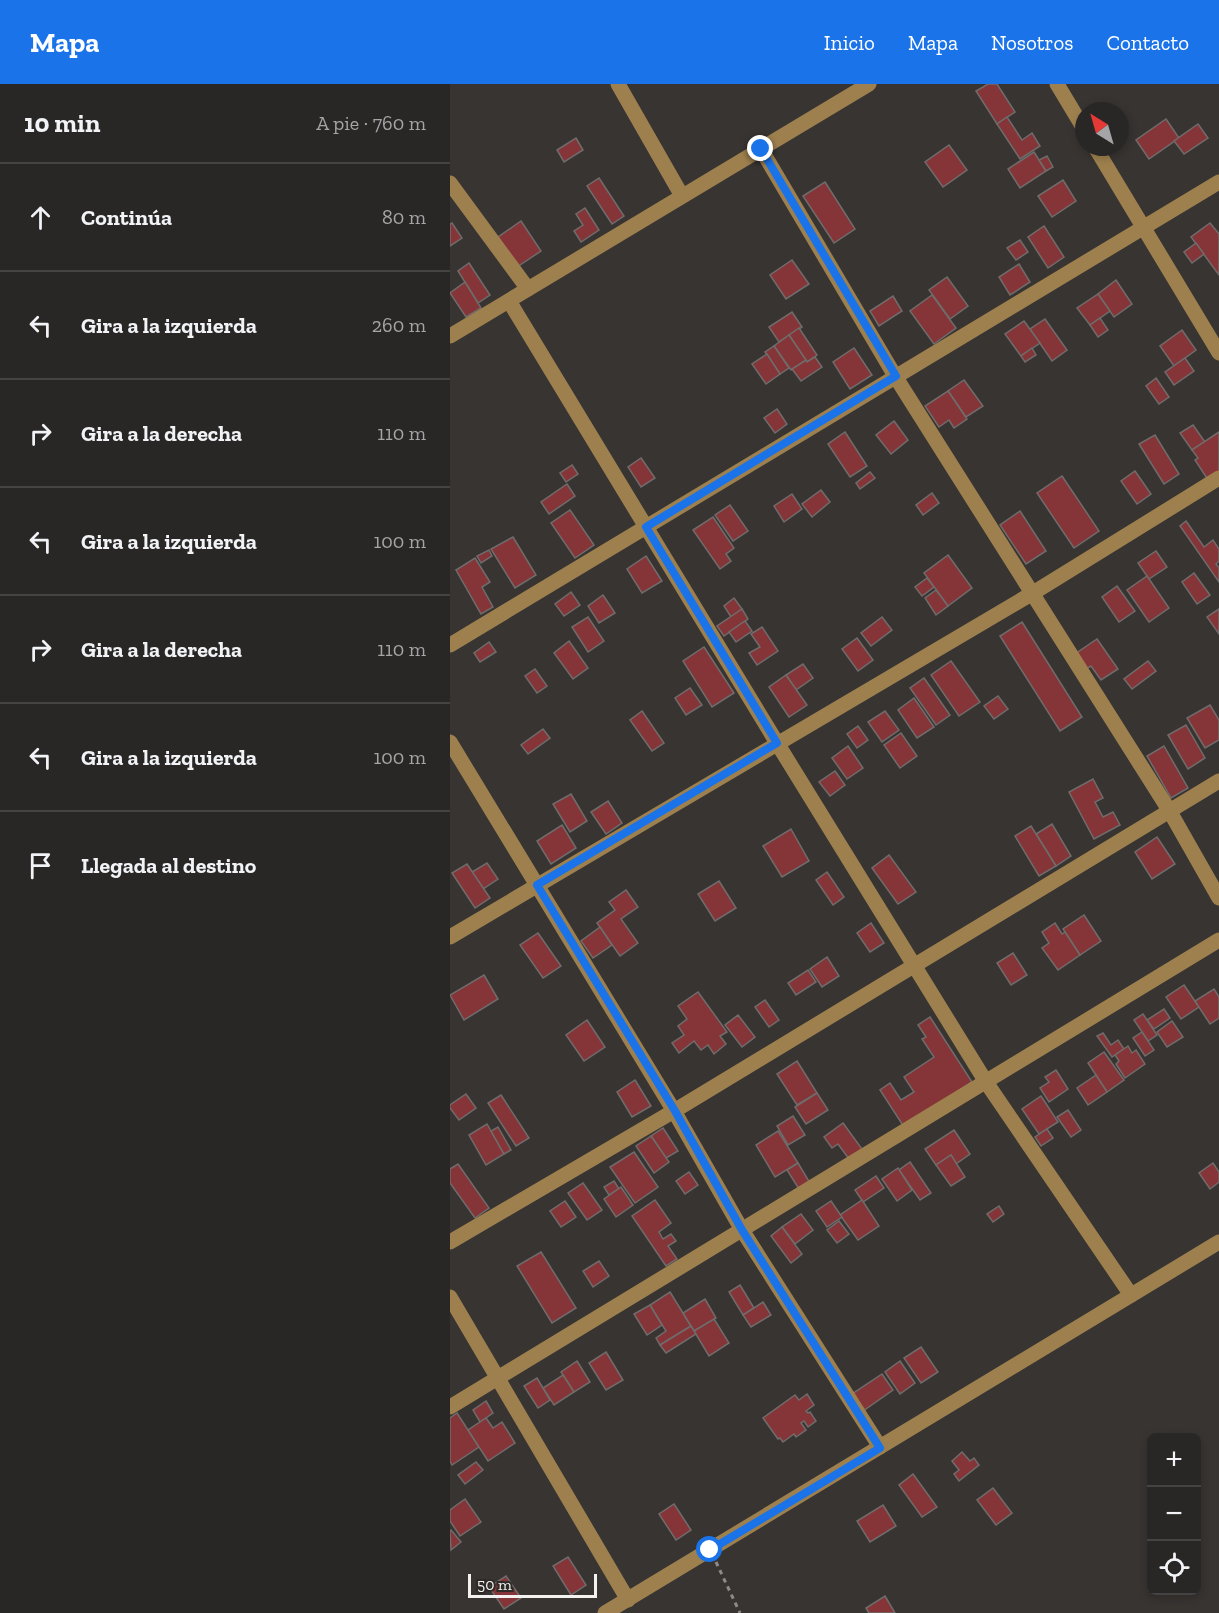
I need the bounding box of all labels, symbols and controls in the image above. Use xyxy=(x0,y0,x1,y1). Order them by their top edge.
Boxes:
text: Mapa xyxy=(30,26,99,59)
text: Inicio xyxy=(824,30,875,55)
text: Mapa xyxy=(908,30,958,55)
text: Nosotros xyxy=(991,30,1073,55)
text: Contacto xyxy=(1106,30,1189,55)
north arrow xyxy=(1075,102,1129,156)
text: 10 min xyxy=(24,107,100,139)
text: A pie · 760 m xyxy=(316,111,426,135)
route end xyxy=(747,135,773,161)
icon: ahead xyxy=(24,201,57,234)
text: Continúa xyxy=(81,204,172,231)
text: 80 m xyxy=(382,205,426,229)
icon: left xyxy=(24,309,57,342)
text: Gira a la izquierda xyxy=(81,312,257,339)
text: 260 m xyxy=(372,313,426,337)
icon: right xyxy=(24,417,57,450)
text: Gira a la derecha xyxy=(81,420,242,447)
text: 110 m xyxy=(377,421,426,445)
icon: left xyxy=(24,525,57,558)
text: Gira a la izquierda xyxy=(81,528,257,555)
text: 100 m xyxy=(373,529,426,553)
icon: right xyxy=(24,633,57,666)
text: Gira a la derecha xyxy=(81,636,242,663)
text: 110 m xyxy=(377,637,426,661)
icon: left xyxy=(24,741,57,774)
text: Gira a la izquierda xyxy=(81,744,257,771)
text: 100 m xyxy=(373,745,426,769)
icon: arrive xyxy=(24,849,57,882)
text: Llegada al destino xyxy=(81,852,256,879)
map controls xyxy=(1147,1433,1201,1595)
button: + xyxy=(1147,1433,1201,1487)
button: − xyxy=(1147,1487,1201,1541)
route start xyxy=(696,1536,722,1562)
button: locate xyxy=(1147,1541,1201,1595)
scale bar xyxy=(468,1571,597,1598)
text: 50 m xyxy=(477,1575,512,1594)

